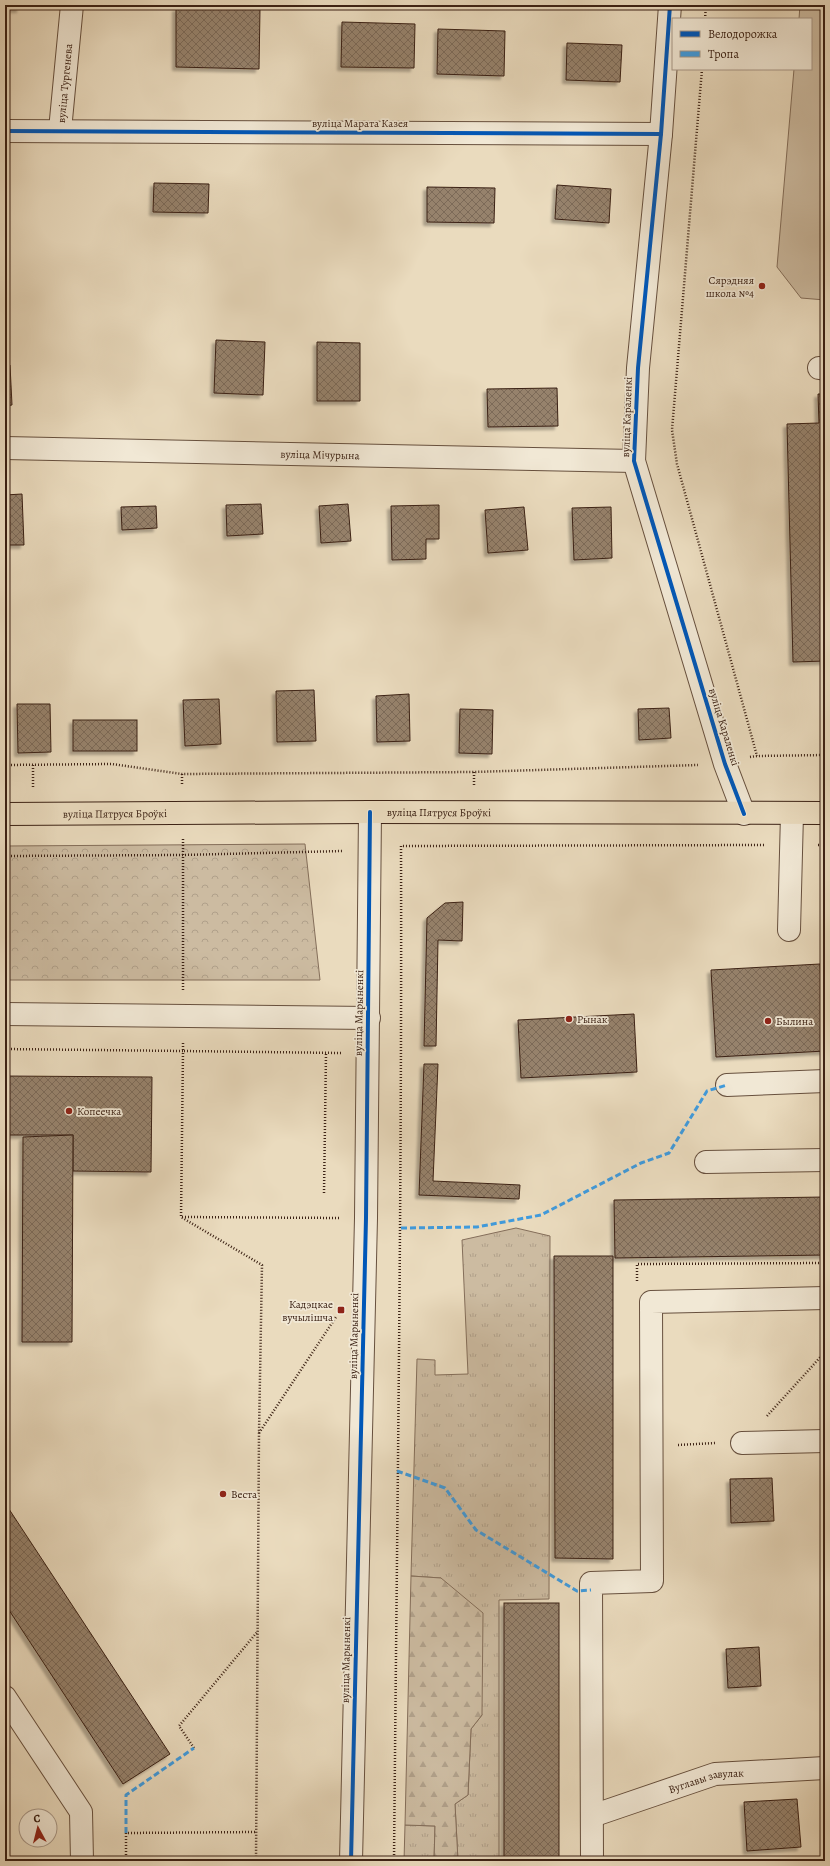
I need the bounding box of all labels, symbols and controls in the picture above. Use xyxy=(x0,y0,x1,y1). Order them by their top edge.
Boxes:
legend xyxy=(672,18,812,70)
text: Велодорожка xyxy=(708,26,778,42)
street label: вуліца Тургенева xyxy=(53,42,76,124)
text: Тропа xyxy=(708,46,739,62)
street label: вуліца Марата Казея xyxy=(312,116,408,131)
place label: Сярэдняя школа №4 xyxy=(706,273,754,301)
marker: Сярэдняя школа №4 xyxy=(757,281,767,291)
street label: вуліца Караленкі xyxy=(618,376,636,458)
street label: вуліца Мічурына xyxy=(280,446,361,463)
street label: вуліца Караленкі xyxy=(705,686,743,768)
street label: вуліца Пятруся Броўкі xyxy=(387,805,491,820)
street label: вуліца Пятруся Броўкі xyxy=(63,806,167,821)
street label: вуліца Марыненкі xyxy=(351,970,367,1056)
place label: Рынак xyxy=(577,1012,608,1027)
marker: Рынак xyxy=(564,1014,574,1024)
place label: Былина xyxy=(776,1014,814,1029)
marker: Былина xyxy=(763,1016,773,1026)
place label: Копеечка xyxy=(77,1104,122,1119)
marker: Копеечка xyxy=(64,1106,74,1116)
street label: вуліца Марыненкі xyxy=(346,1293,362,1379)
place label: Кадэцкае вучылішча xyxy=(282,1297,334,1325)
marker: Кадэцкае вучылішча xyxy=(336,1305,346,1315)
place label: Веста xyxy=(231,1487,258,1502)
marker: Веста xyxy=(218,1489,228,1499)
street label: вуліца Марыненкі xyxy=(338,1617,354,1703)
street label: Вуглавы завулак xyxy=(666,1765,745,1797)
north arrow xyxy=(18,1808,58,1848)
text: С xyxy=(33,1811,41,1826)

